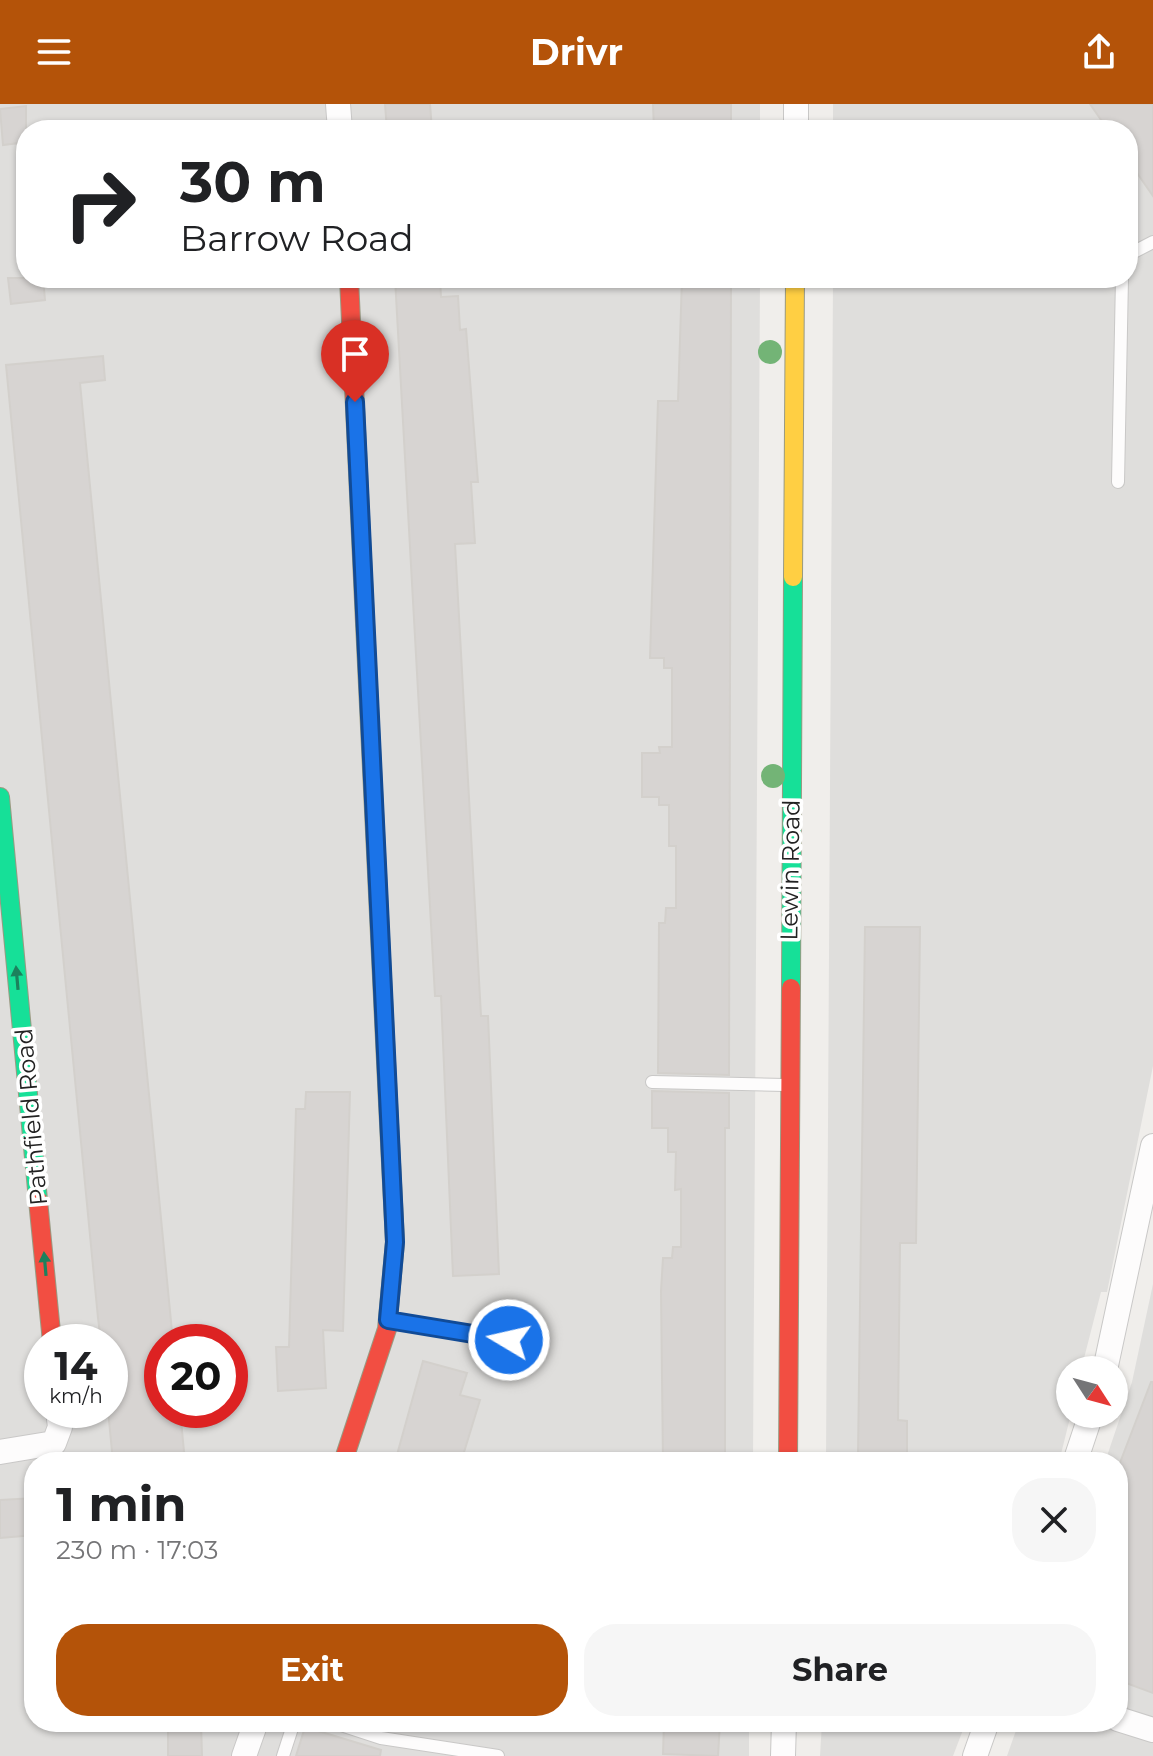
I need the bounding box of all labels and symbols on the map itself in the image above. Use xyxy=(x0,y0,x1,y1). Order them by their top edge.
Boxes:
pin xyxy=(321,320,389,402)
street label: Lewin Road xyxy=(774,799,806,941)
one-way arrow xyxy=(11,965,24,990)
street label: Pathfield Road xyxy=(9,1027,53,1207)
one-way arrow xyxy=(38,1251,51,1276)
position arrow xyxy=(467,1298,551,1382)
speed limit sign: 20 xyxy=(144,1324,248,1428)
north arrow xyxy=(1056,1356,1128,1428)

